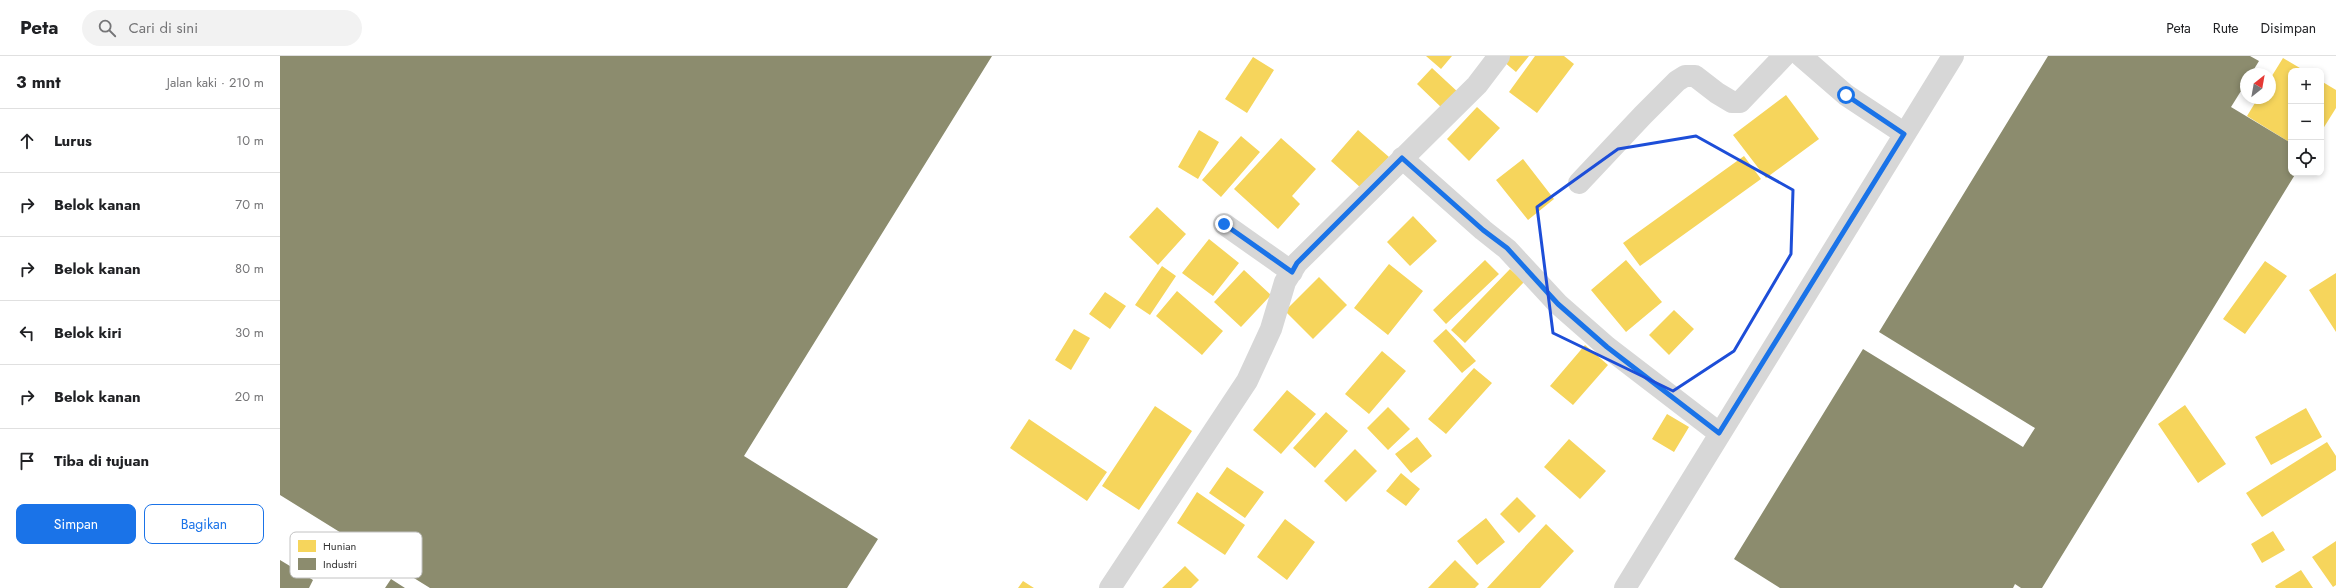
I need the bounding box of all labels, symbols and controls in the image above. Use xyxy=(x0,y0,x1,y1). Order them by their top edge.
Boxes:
search box xyxy=(82,10,362,46)
text: Peta xyxy=(20,14,58,41)
icon: search xyxy=(96,17,118,39)
text: Cari di sini xyxy=(128,17,198,39)
text: Peta xyxy=(2166,18,2191,38)
text: Rute xyxy=(2213,18,2239,38)
text: Disimpan xyxy=(2261,18,2316,38)
north arrow xyxy=(2240,68,2276,104)
map controls xyxy=(2288,68,2324,176)
button: + xyxy=(2288,68,2324,104)
text: 3 mnt xyxy=(16,70,61,94)
text: Jalan kaki · 210 m xyxy=(167,73,264,92)
route start xyxy=(1837,86,1855,104)
button: − xyxy=(2288,104,2324,140)
icon: ahead xyxy=(16,130,38,152)
text: Lurus xyxy=(54,130,92,152)
text: 10 m xyxy=(236,131,264,150)
button: locate xyxy=(2288,140,2324,176)
icon: right xyxy=(16,194,38,216)
text: Belok kanan xyxy=(54,194,141,216)
text: 70 m xyxy=(235,195,264,214)
route end xyxy=(1215,215,1233,233)
icon: right xyxy=(16,258,38,280)
text: Belok kanan xyxy=(54,258,141,280)
text: 80 m xyxy=(235,259,264,278)
icon: left xyxy=(16,322,38,344)
text: Belok kiri xyxy=(54,322,122,344)
text: 30 m xyxy=(235,323,264,342)
icon: right xyxy=(16,386,38,408)
text: Belok kanan xyxy=(54,386,141,408)
text: 20 m xyxy=(235,387,264,406)
icon: arrive xyxy=(16,450,38,472)
text: Tiba di tujuan xyxy=(54,450,149,472)
button: Simpan xyxy=(16,504,136,544)
button: Bagikan xyxy=(144,504,264,544)
legend xyxy=(290,532,422,578)
text: Hunian xyxy=(323,538,356,554)
text: Industri xyxy=(323,556,357,572)

